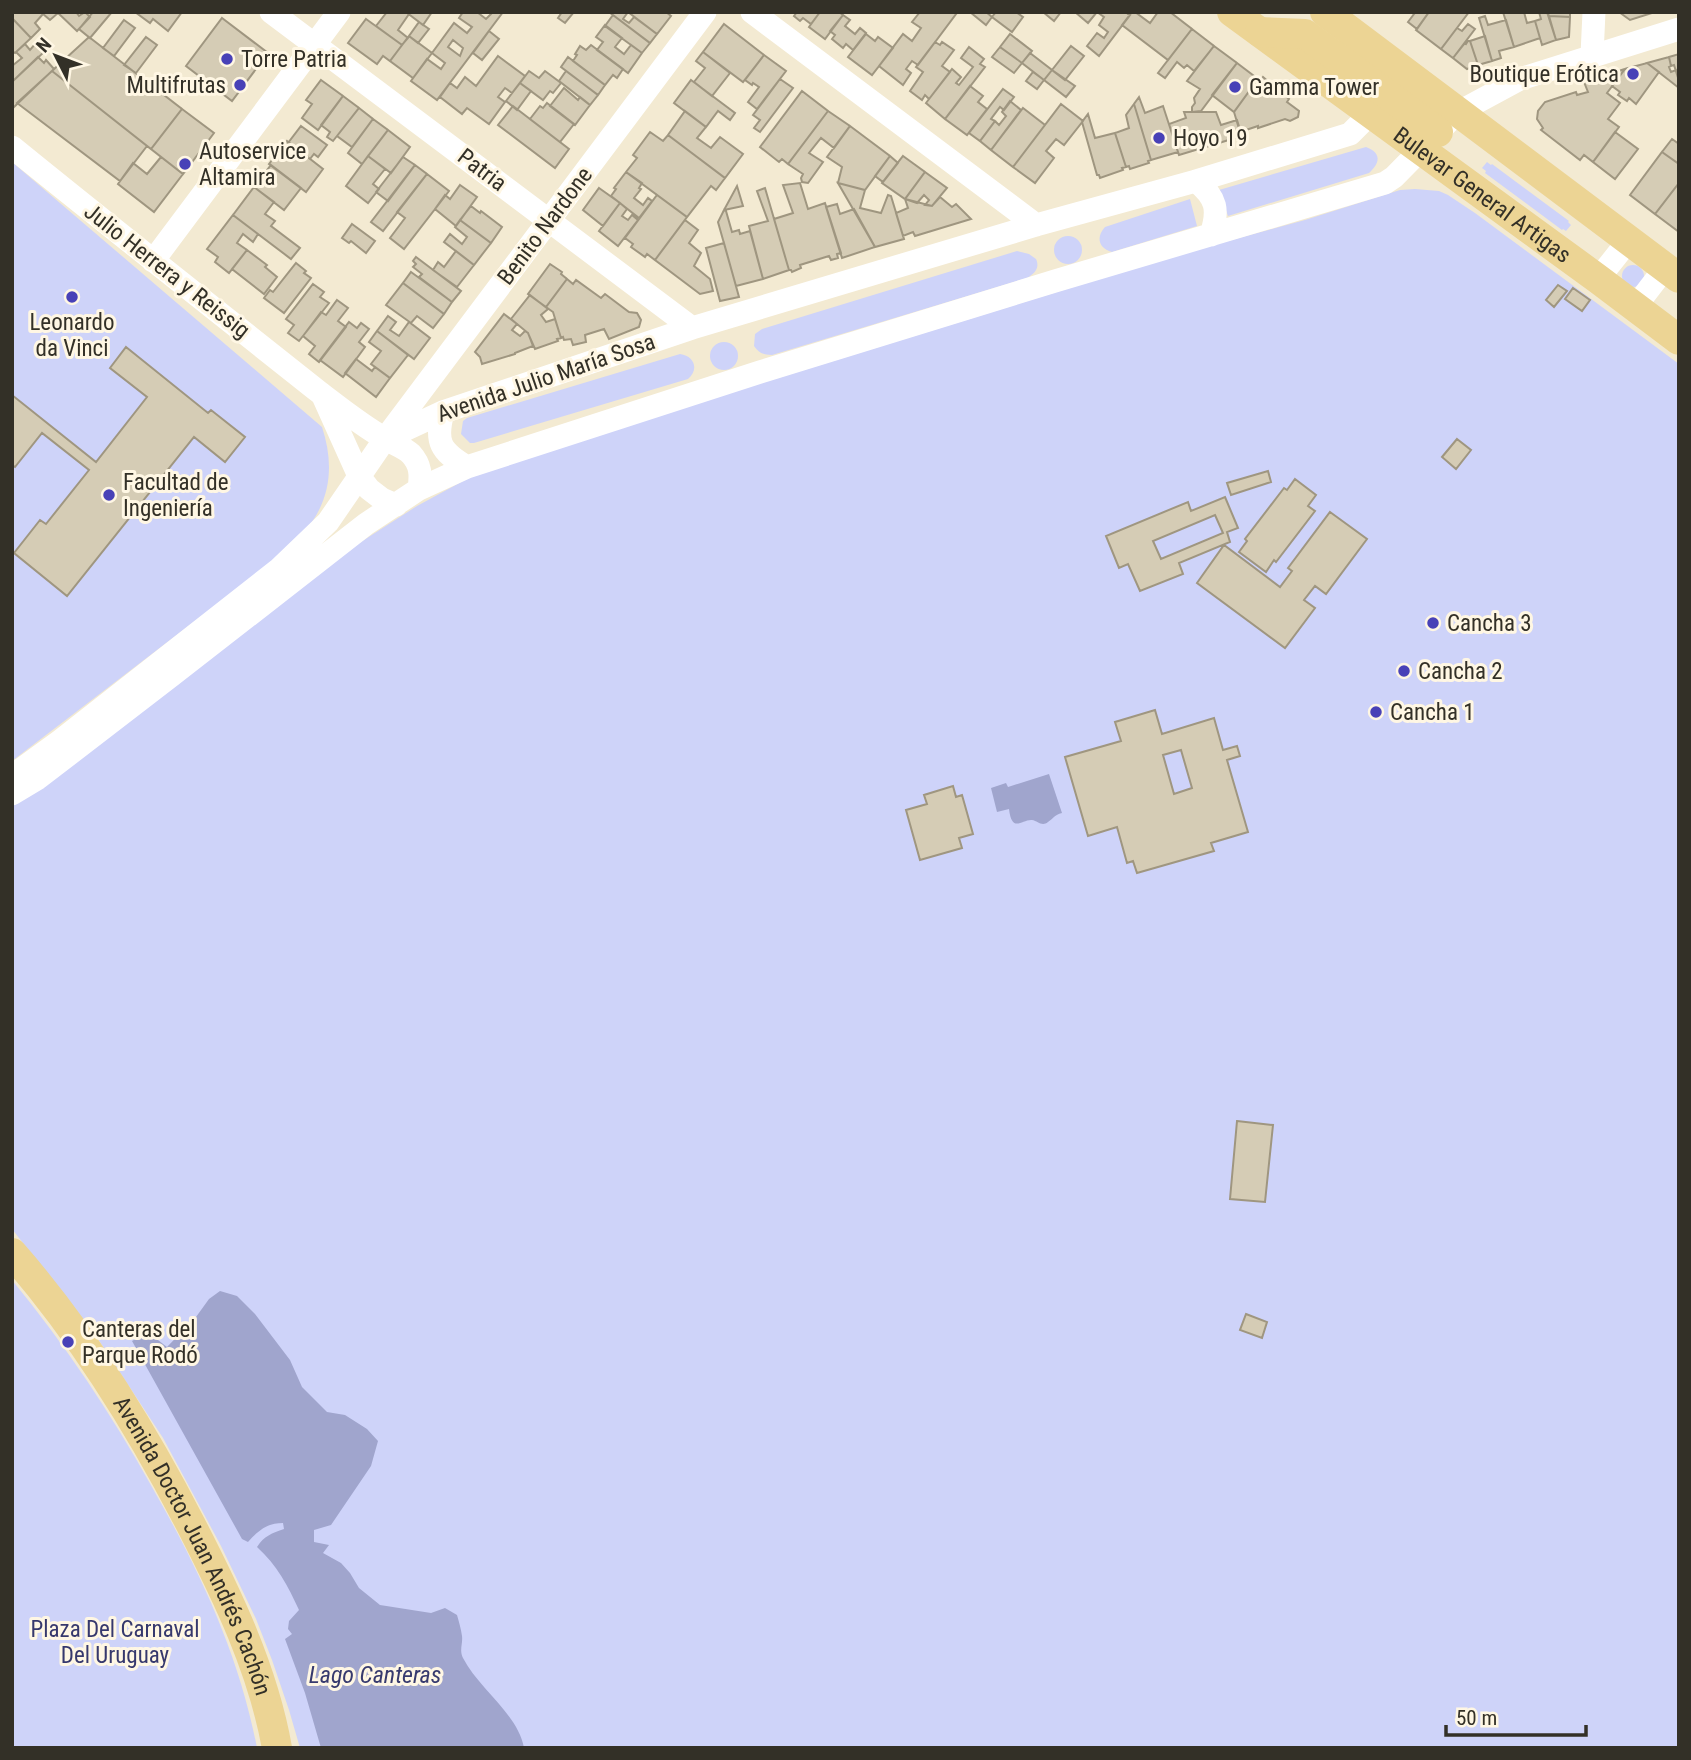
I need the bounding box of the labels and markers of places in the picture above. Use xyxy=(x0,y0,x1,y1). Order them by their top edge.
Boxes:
place label: Torre Patria xyxy=(241,46,347,73)
marker: Torre Patria xyxy=(219,51,235,67)
place label: Boutique Erótica xyxy=(1470,61,1619,88)
marker: Boutique Erótica xyxy=(1625,66,1641,82)
place label: Multifrutas xyxy=(126,72,226,99)
place label: Gamma Tower xyxy=(1249,74,1379,101)
marker: Multifrutas xyxy=(232,77,248,93)
marker: Gamma Tower xyxy=(1227,79,1243,95)
place label: Hoyo 19 xyxy=(1173,125,1248,152)
marker: Hoyo 19 xyxy=(1151,130,1167,146)
place label: Autoservice Altamira xyxy=(199,138,306,191)
marker: Autoservice Altamira xyxy=(177,156,193,172)
marker: Leonardo da Vinci xyxy=(64,289,80,305)
place label: Leonardo da Vinci xyxy=(29,309,115,362)
place label: Facultad de Ingeniería xyxy=(123,469,228,522)
marker: Facultad de Ingeniería xyxy=(101,487,117,503)
place label: Cancha 3 xyxy=(1447,610,1532,637)
marker: Cancha 3 xyxy=(1425,615,1441,631)
place label: Cancha 2 xyxy=(1418,658,1503,685)
marker: Cancha 2 xyxy=(1396,663,1412,679)
place label: Cancha 1 xyxy=(1390,699,1475,726)
marker: Cancha 1 xyxy=(1368,704,1384,720)
place label: Canteras del Parque Rodó xyxy=(82,1316,198,1369)
marker: Canteras del Parque Rodó xyxy=(60,1334,76,1350)

